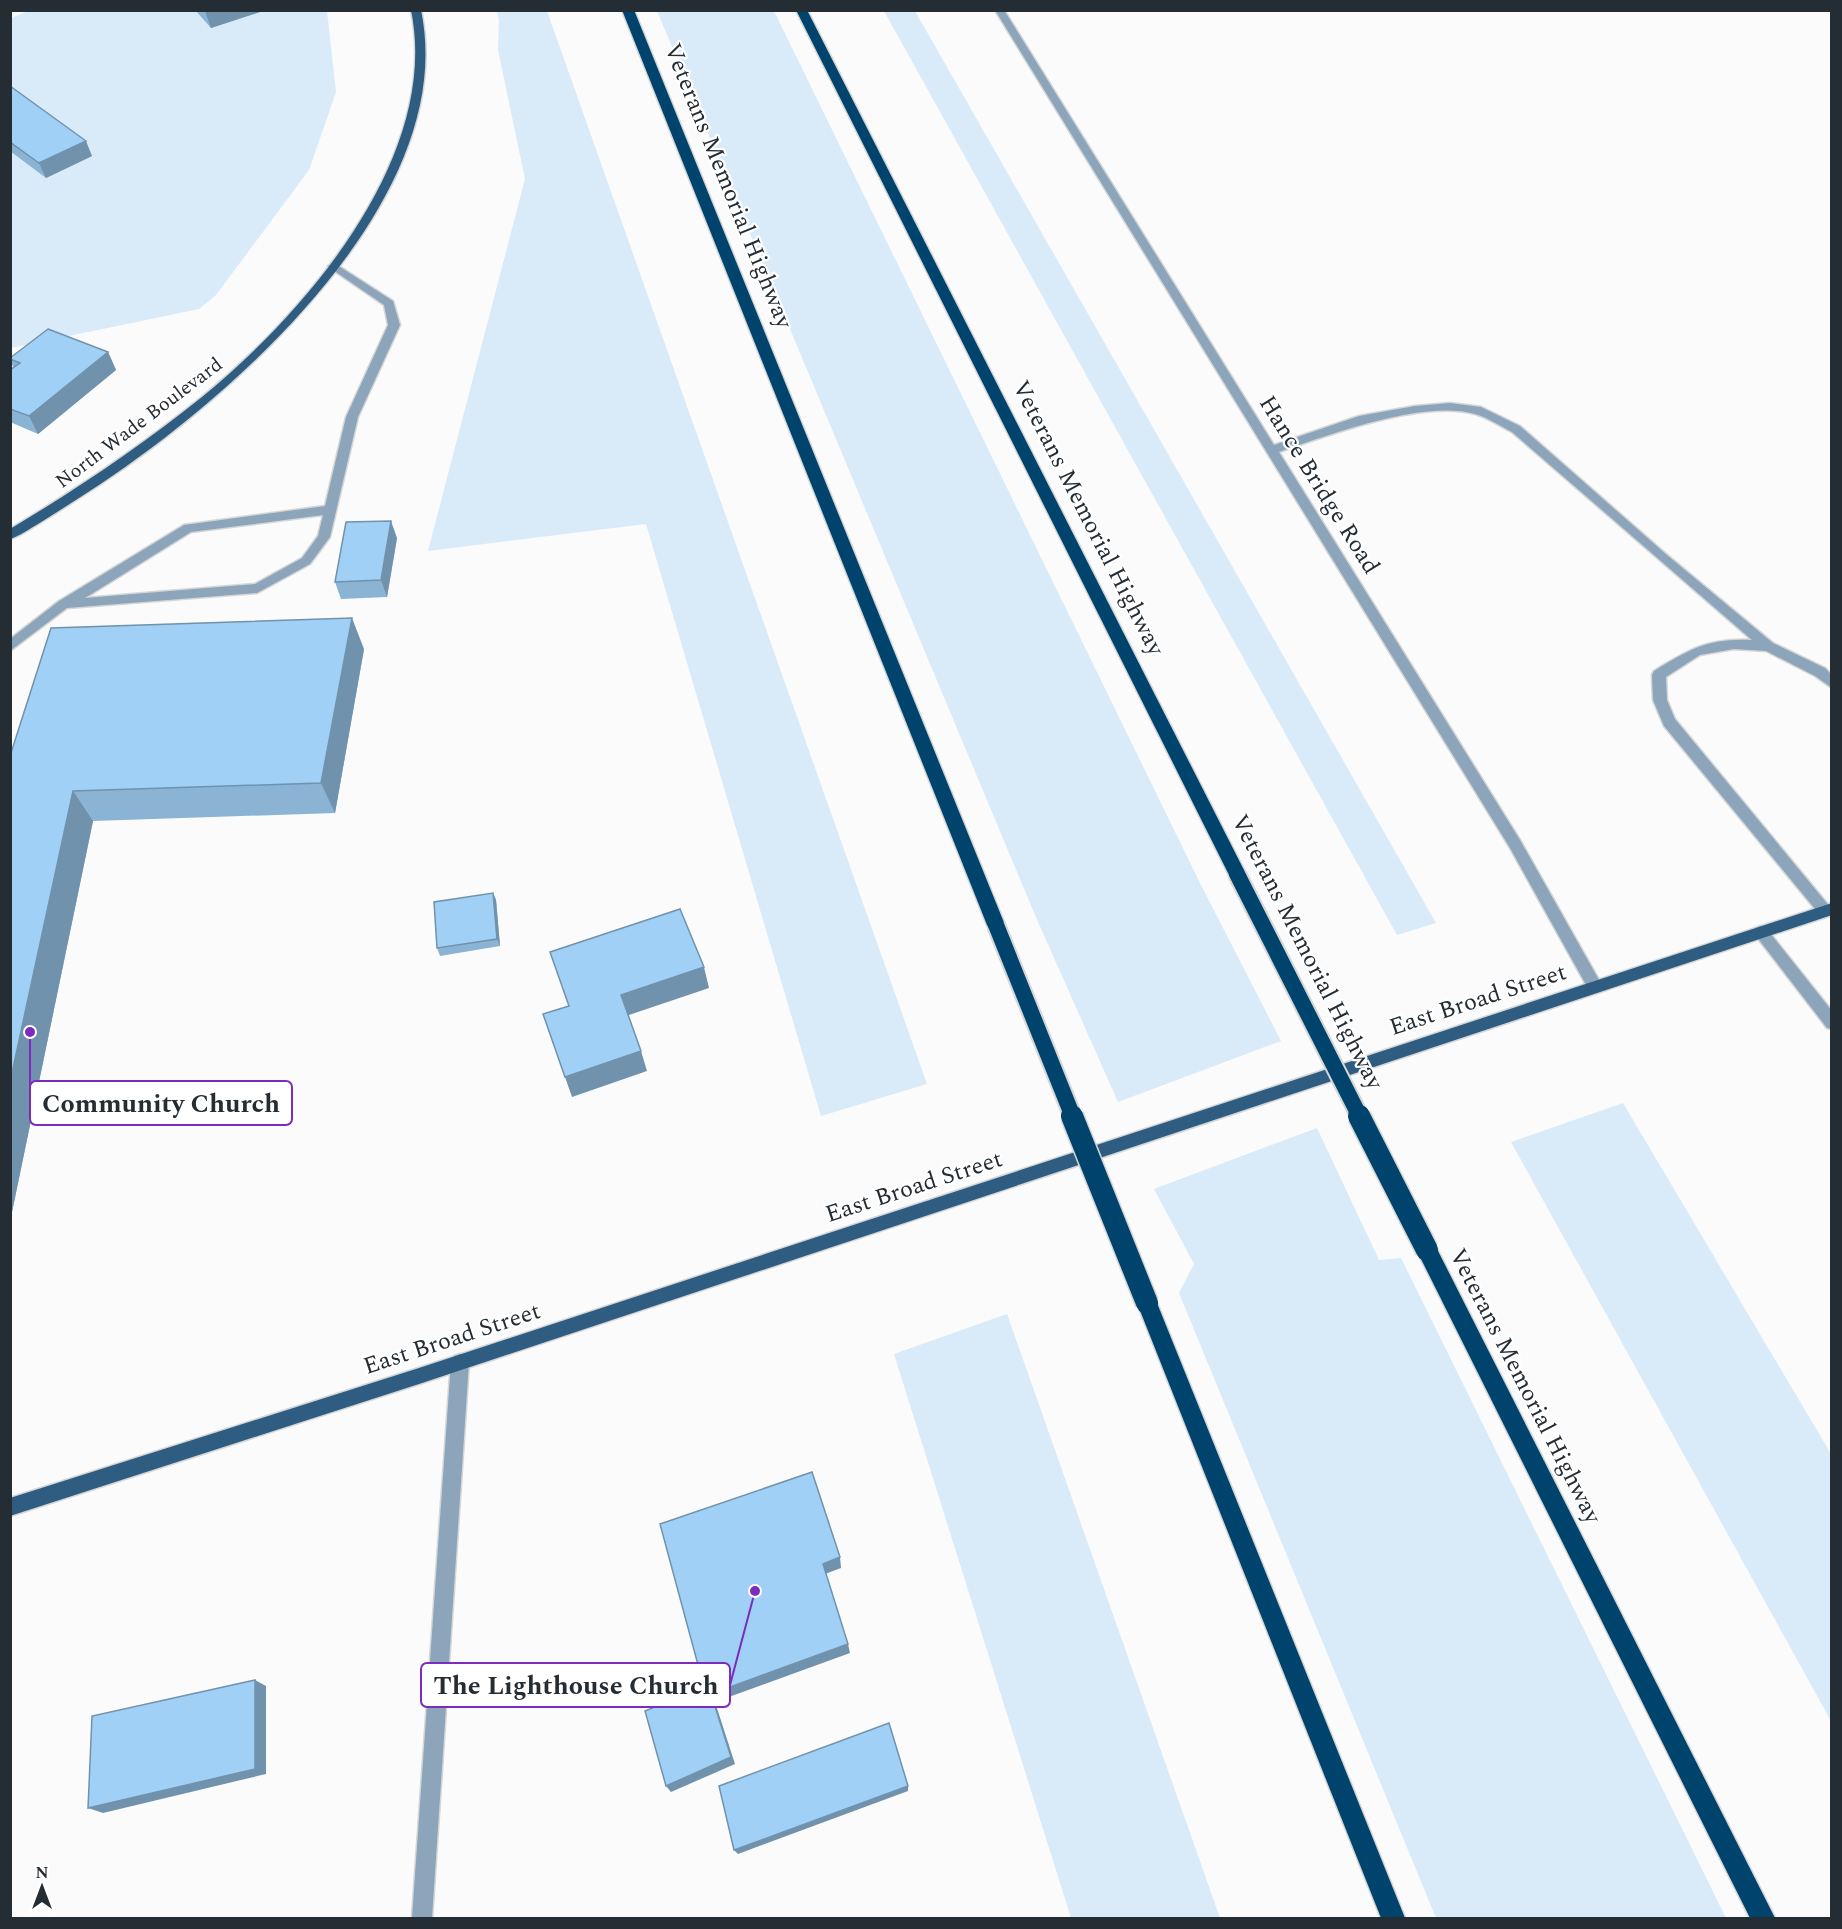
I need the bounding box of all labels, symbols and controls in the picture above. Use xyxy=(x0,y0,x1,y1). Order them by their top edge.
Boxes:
street label: Veterans Memorial Highway xyxy=(654,38,802,335)
street label: North Wade Boulevard xyxy=(49,350,229,496)
street label: Veterans Memorial Highway xyxy=(1003,374,1174,663)
street label: Hance Bridge Road xyxy=(1249,388,1389,582)
street label: Veterans Memorial Highway xyxy=(1222,808,1393,1097)
street label: East Broad Street xyxy=(1385,954,1571,1046)
callout: Community Church xyxy=(30,1081,292,1125)
text: Community Church xyxy=(42,1084,280,1124)
street label: East Broad Street xyxy=(821,1141,1007,1233)
street label: Veterans Memorial Highway xyxy=(1440,1242,1611,1531)
street label: East Broad Street xyxy=(359,1293,545,1385)
callout: The Lighthouse Church xyxy=(421,1663,730,1707)
text: The Lighthouse Church xyxy=(434,1666,718,1706)
north arrow xyxy=(12,1857,72,1917)
text: N xyxy=(35,1861,49,1885)

